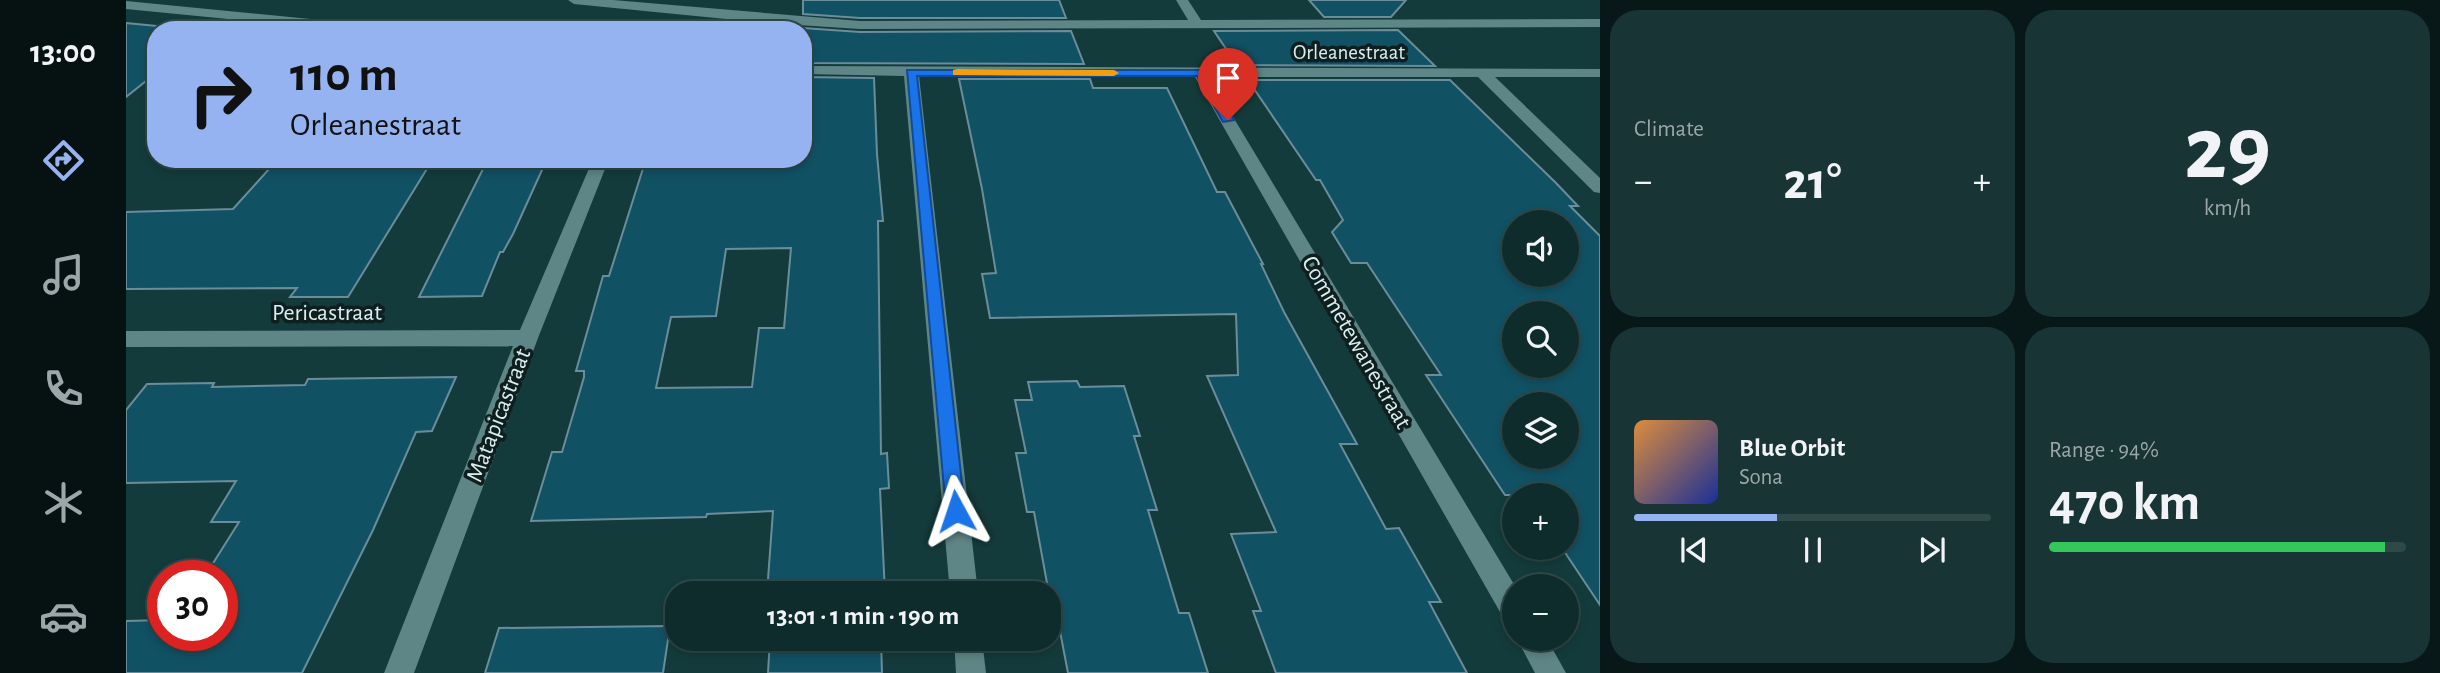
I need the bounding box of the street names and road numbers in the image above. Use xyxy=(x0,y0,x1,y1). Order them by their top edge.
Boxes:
street label: Orleanestraat xyxy=(1293,42,1405,63)
street label: Commetewanestraat xyxy=(1297,252,1415,433)
street label: Pericastraat xyxy=(272,301,382,325)
street label: Matapicastraat xyxy=(463,345,535,485)

